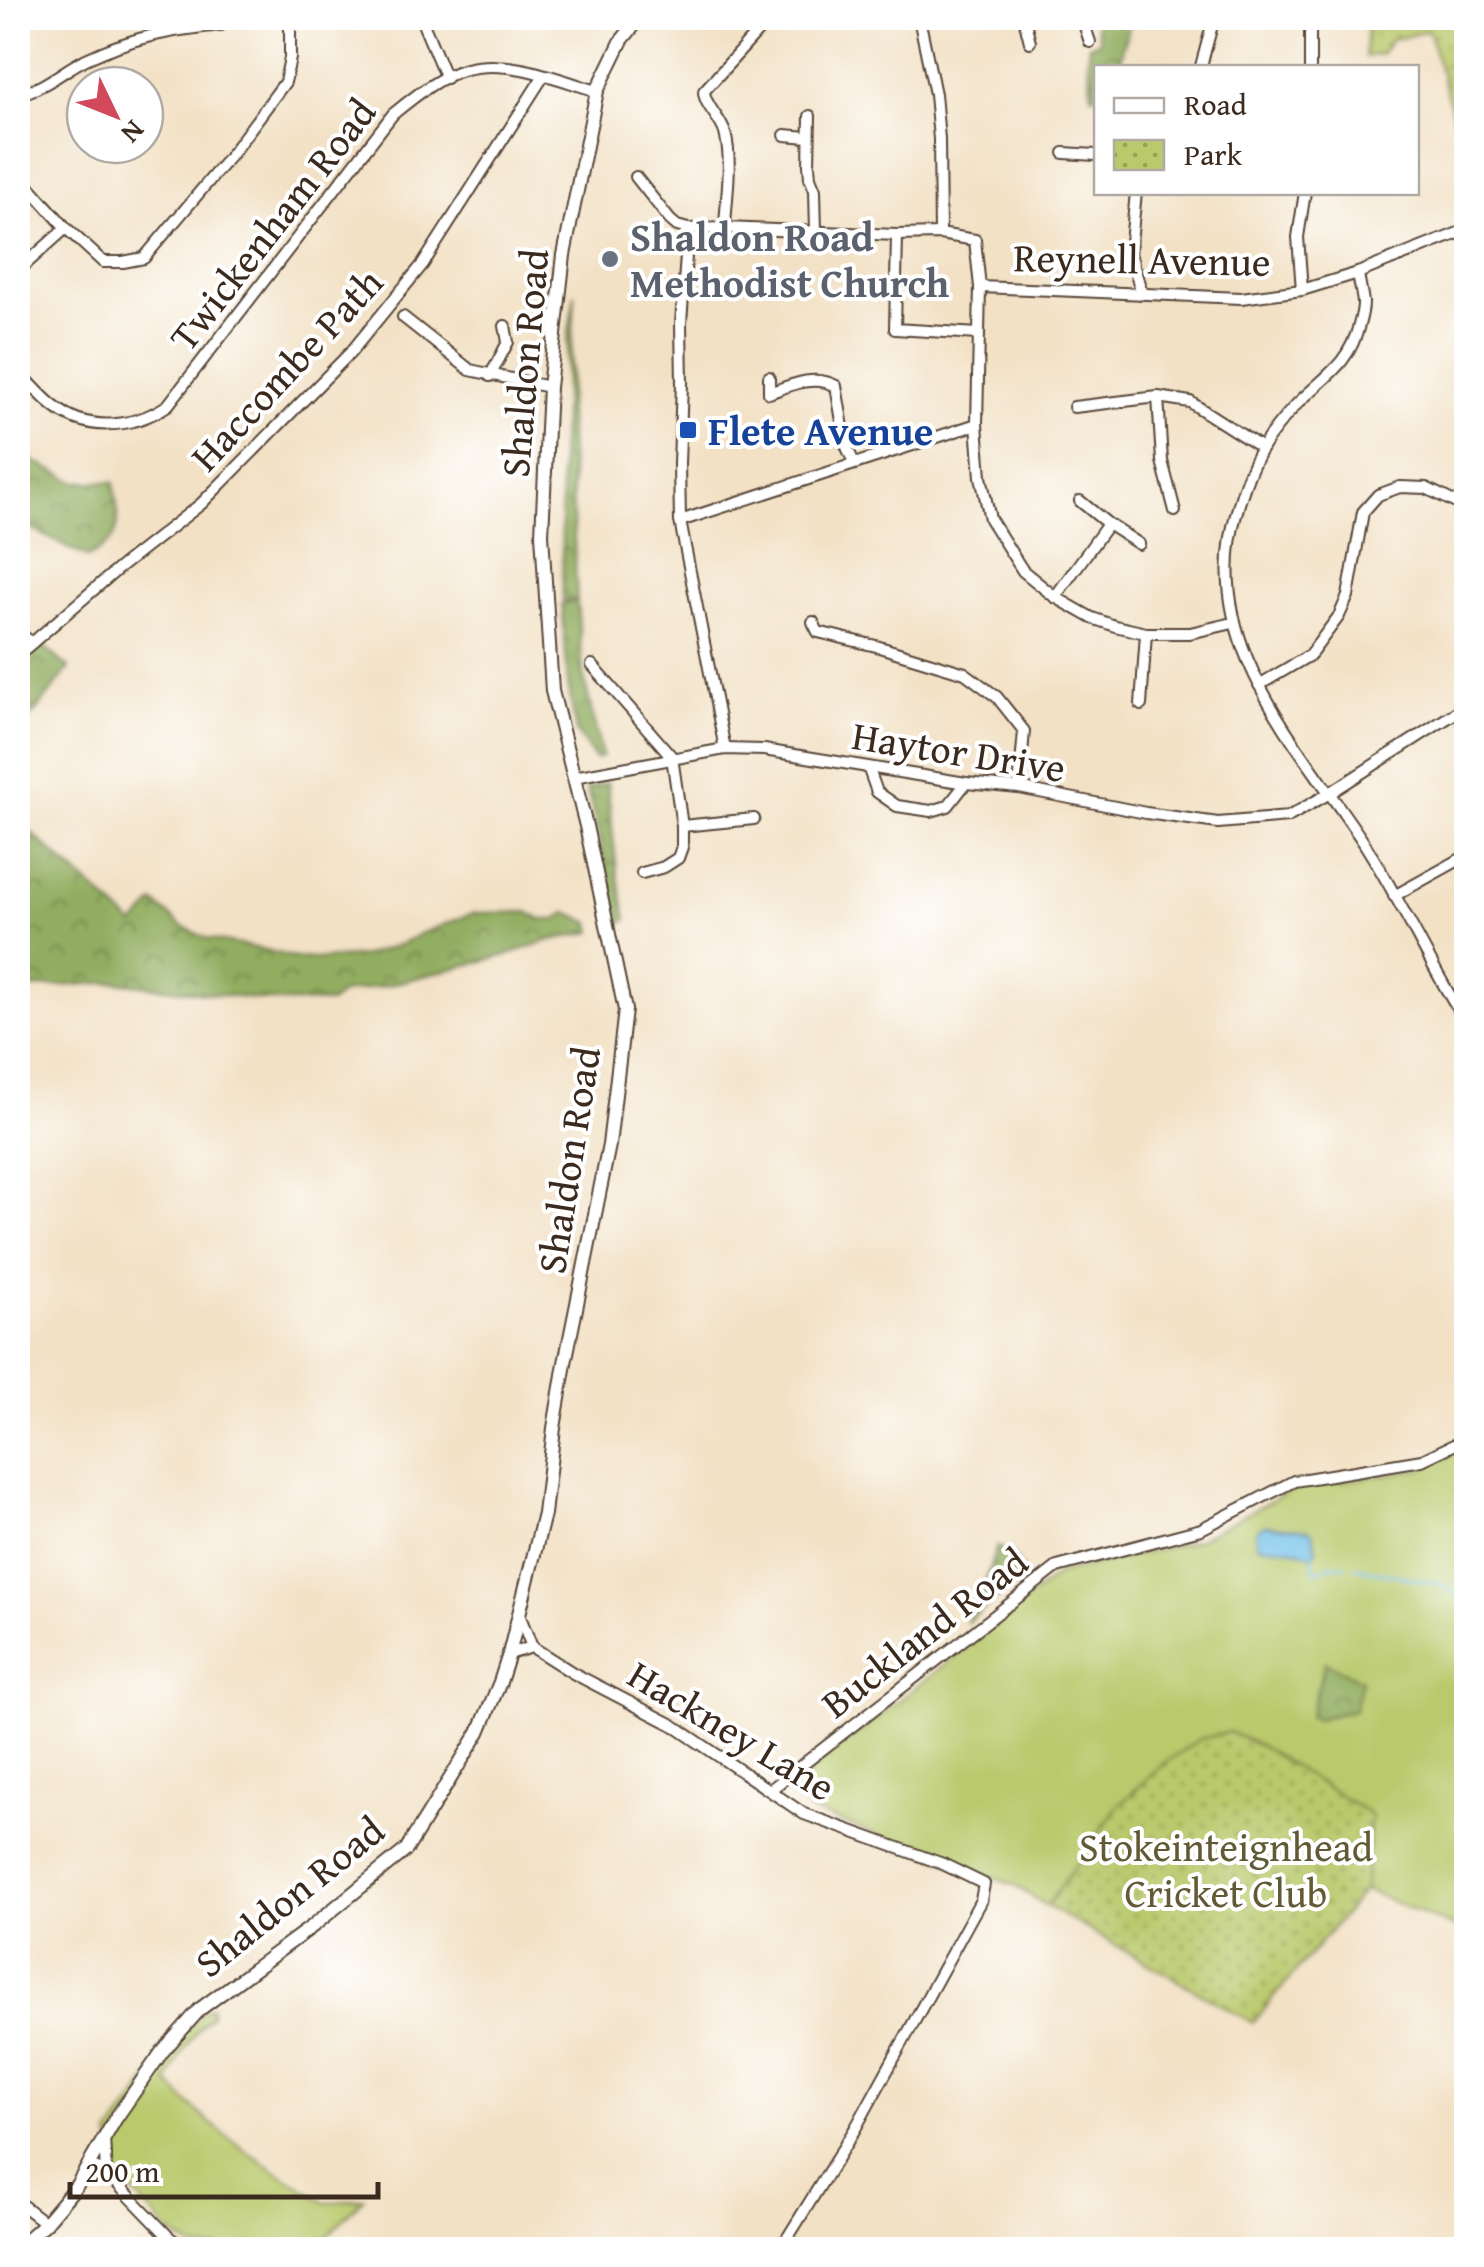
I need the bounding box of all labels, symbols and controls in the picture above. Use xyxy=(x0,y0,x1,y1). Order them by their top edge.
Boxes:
north arrow xyxy=(65,65,165,165)
legend xyxy=(1094,65,1419,195)
text: Road xyxy=(1184,82,1247,126)
street label: Twickenham Road xyxy=(154,85,390,363)
text: N xyxy=(112,112,155,153)
text: Park xyxy=(1184,132,1243,176)
place label: Shaldon Road Methodist Church xyxy=(630,207,949,312)
street label: Reynell Avenue xyxy=(1013,227,1271,291)
street label: Shaldon Road xyxy=(485,246,563,480)
marker: Shaldon Road Methodist Church xyxy=(599,248,621,270)
street label: Haccombe Path xyxy=(176,254,396,484)
place label: Flete Avenue xyxy=(708,401,933,460)
marker: Flete Avenue xyxy=(677,419,699,441)
street label: Haytor Drive xyxy=(848,705,1070,797)
street label: Shaldon Road xyxy=(521,1042,615,1278)
street label: Buckland Road xyxy=(808,1532,1040,1732)
street label: Hackney Lane xyxy=(617,1645,847,1815)
street label: Shaldon Road xyxy=(182,1801,397,1991)
park label: Stokeinteignhead Cricket Club xyxy=(1079,1817,1374,1922)
scale bar xyxy=(70,2137,378,2199)
text: 200 m xyxy=(85,2149,160,2193)

